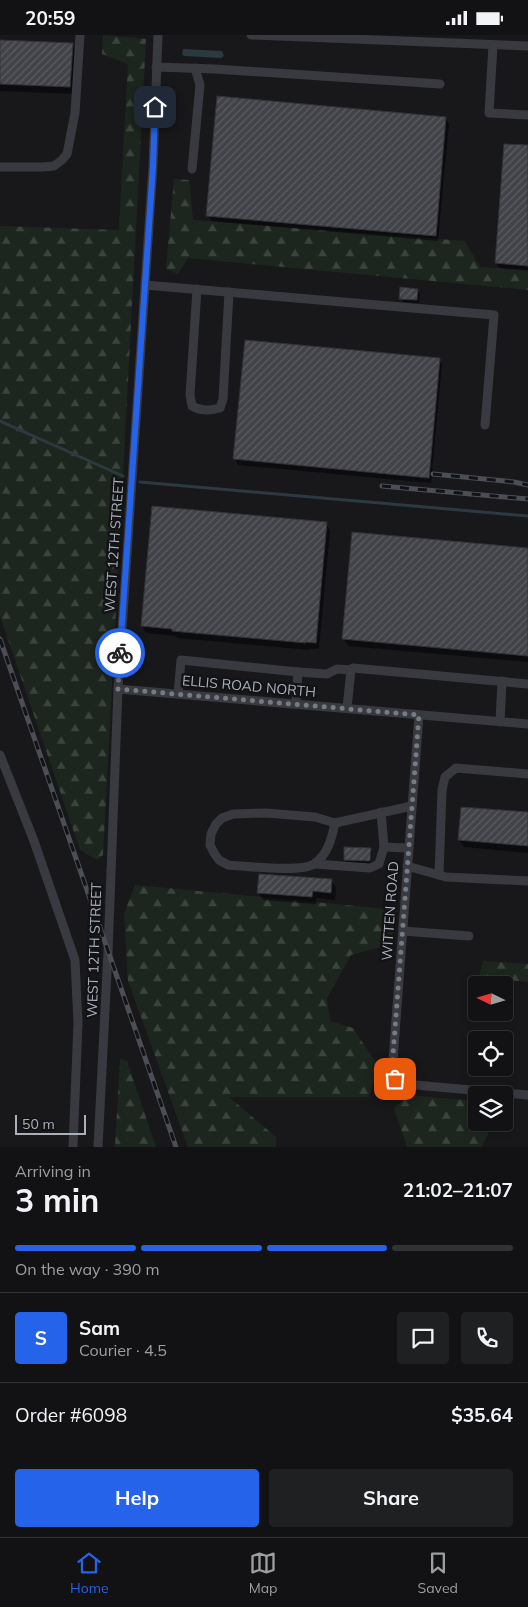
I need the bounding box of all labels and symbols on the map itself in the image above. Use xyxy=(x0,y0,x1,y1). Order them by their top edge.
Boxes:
pin xyxy=(134,86,176,128)
street label: WEST 12TH STREET xyxy=(100,476,128,613)
courier xyxy=(95,628,145,678)
street label: ELLIS ROAD NORTH xyxy=(181,671,317,701)
street label: WITTEN ROAD xyxy=(378,861,402,961)
street label: WEST 12TH STREET xyxy=(83,882,105,1018)
north arrow xyxy=(468,976,512,1021)
pin xyxy=(374,1058,416,1100)
scale bar xyxy=(15,1112,86,1135)

